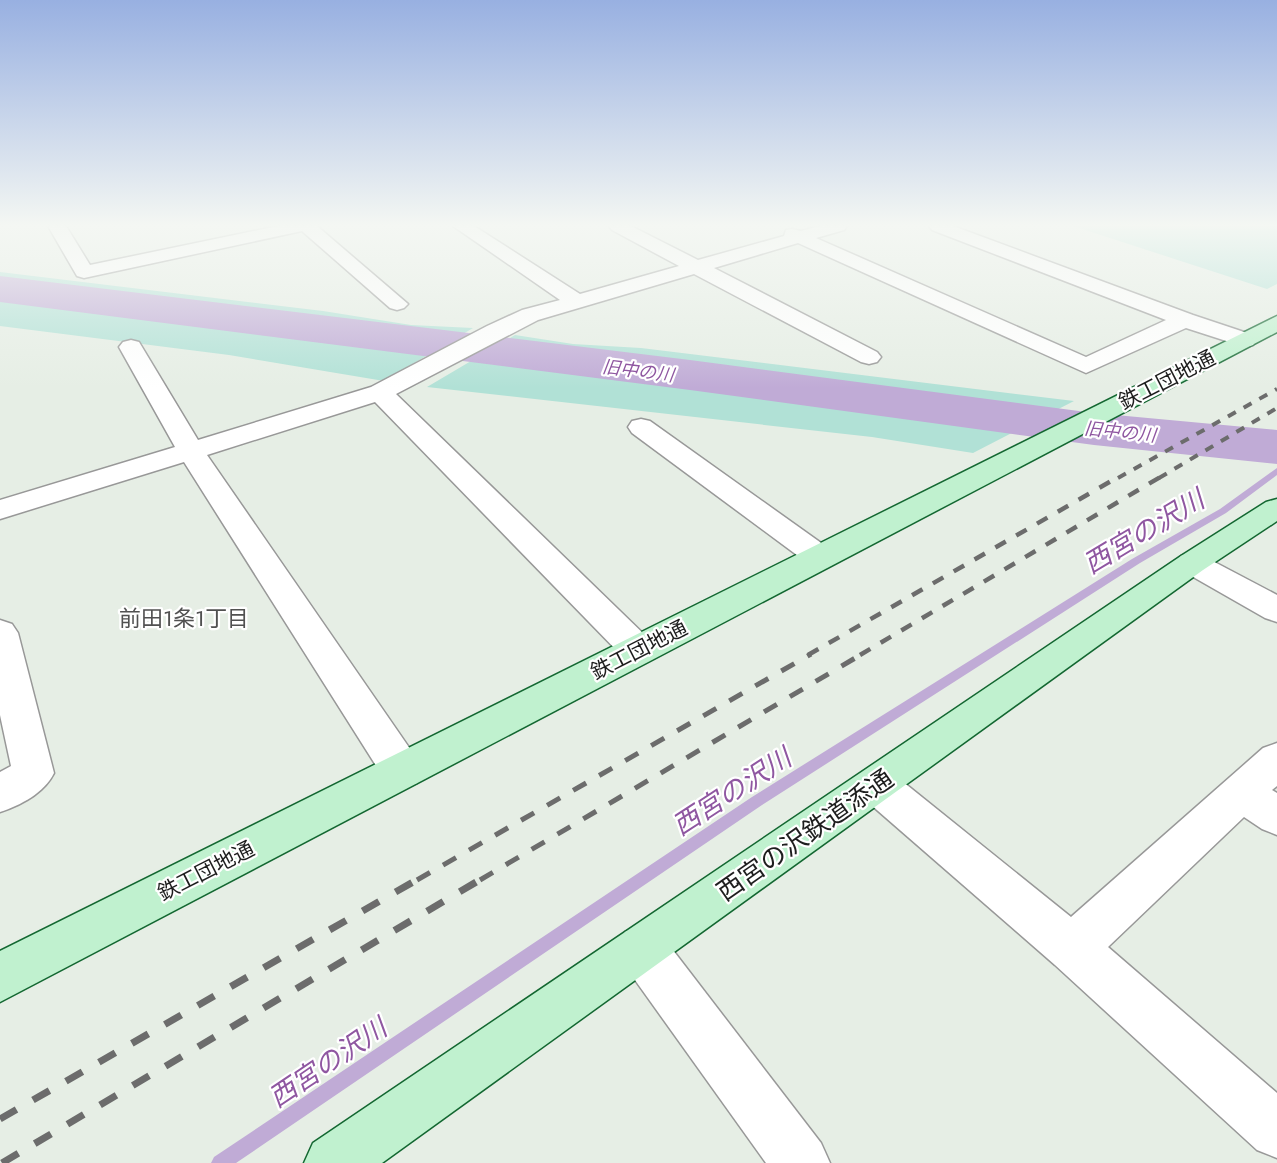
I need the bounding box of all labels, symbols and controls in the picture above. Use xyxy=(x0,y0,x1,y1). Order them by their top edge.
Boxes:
street label: 鉄工団地通 xyxy=(1113,343,1221,417)
water label: 旧中の川 xyxy=(601,354,677,389)
water label: 旧中の川 xyxy=(1083,415,1159,449)
water label: 西宮の沢川 xyxy=(1076,479,1214,583)
district label: 前田1条1丁目 xyxy=(119,602,249,634)
street label: 鉄工団地通 xyxy=(585,613,693,687)
water label: 西宮の沢川 xyxy=(664,737,801,845)
street label: 西宮の沢鉄道添通 xyxy=(709,760,901,910)
street label: 鉄工団地通 xyxy=(152,834,260,908)
water label: 西宮の沢川 xyxy=(261,1007,397,1116)

